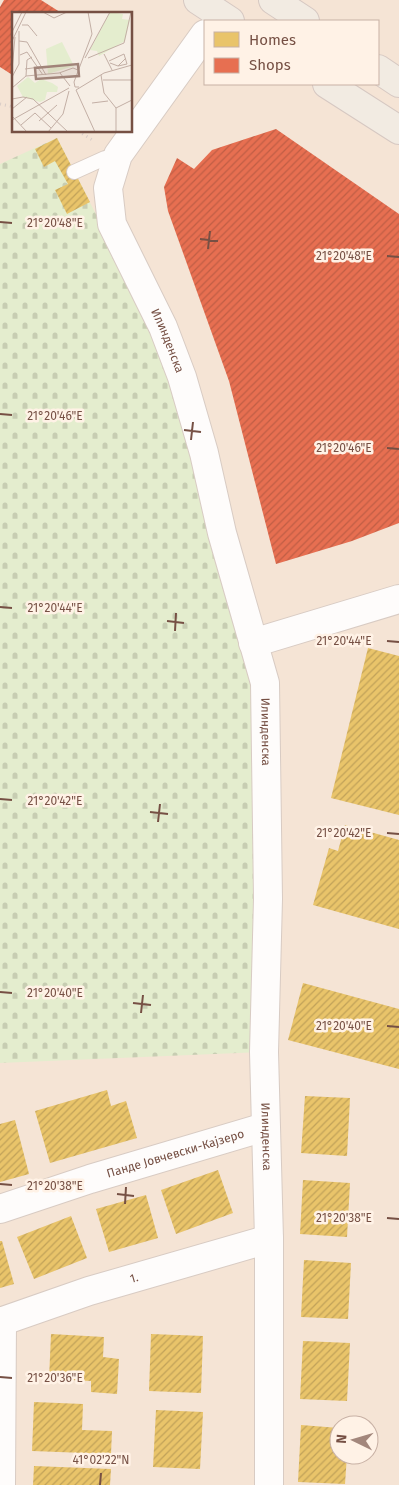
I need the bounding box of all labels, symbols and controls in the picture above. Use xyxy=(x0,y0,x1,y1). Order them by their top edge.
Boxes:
inset map xyxy=(12,12,132,132)
legend xyxy=(204,20,379,85)
text: Homes xyxy=(249,31,296,49)
text: Shops xyxy=(249,56,291,74)
text: 21°20'48"E xyxy=(27,216,83,230)
text: 21°20'48"E xyxy=(316,249,372,263)
street label: Илинденска xyxy=(148,306,187,375)
text: 21°20'46"E xyxy=(27,409,83,423)
text: 21°20'46"E xyxy=(316,441,372,455)
text: 21°20'44"E xyxy=(27,601,83,615)
text: 21°20'44"E xyxy=(316,634,372,648)
street label: Илинденска xyxy=(258,698,273,766)
text: 21°20'42"E xyxy=(27,794,83,808)
text: 21°20'42"E xyxy=(316,826,372,840)
text: 21°20'40"E xyxy=(27,986,83,1000)
text: 21°20'40"E xyxy=(316,1019,372,1033)
street label: Илинденска xyxy=(258,1102,274,1171)
street label: Панде Јовчевски-Кајзеро xyxy=(105,1127,246,1181)
text: 21°20'38"E xyxy=(27,1179,83,1193)
text: 21°20'38"E xyxy=(316,1211,372,1225)
street label: 1. xyxy=(128,1270,140,1286)
text: 21°20'36"E xyxy=(27,1371,83,1385)
north arrow xyxy=(329,1415,379,1465)
text: N xyxy=(333,1434,350,1444)
text: 41°02'22"N xyxy=(72,1453,130,1467)

